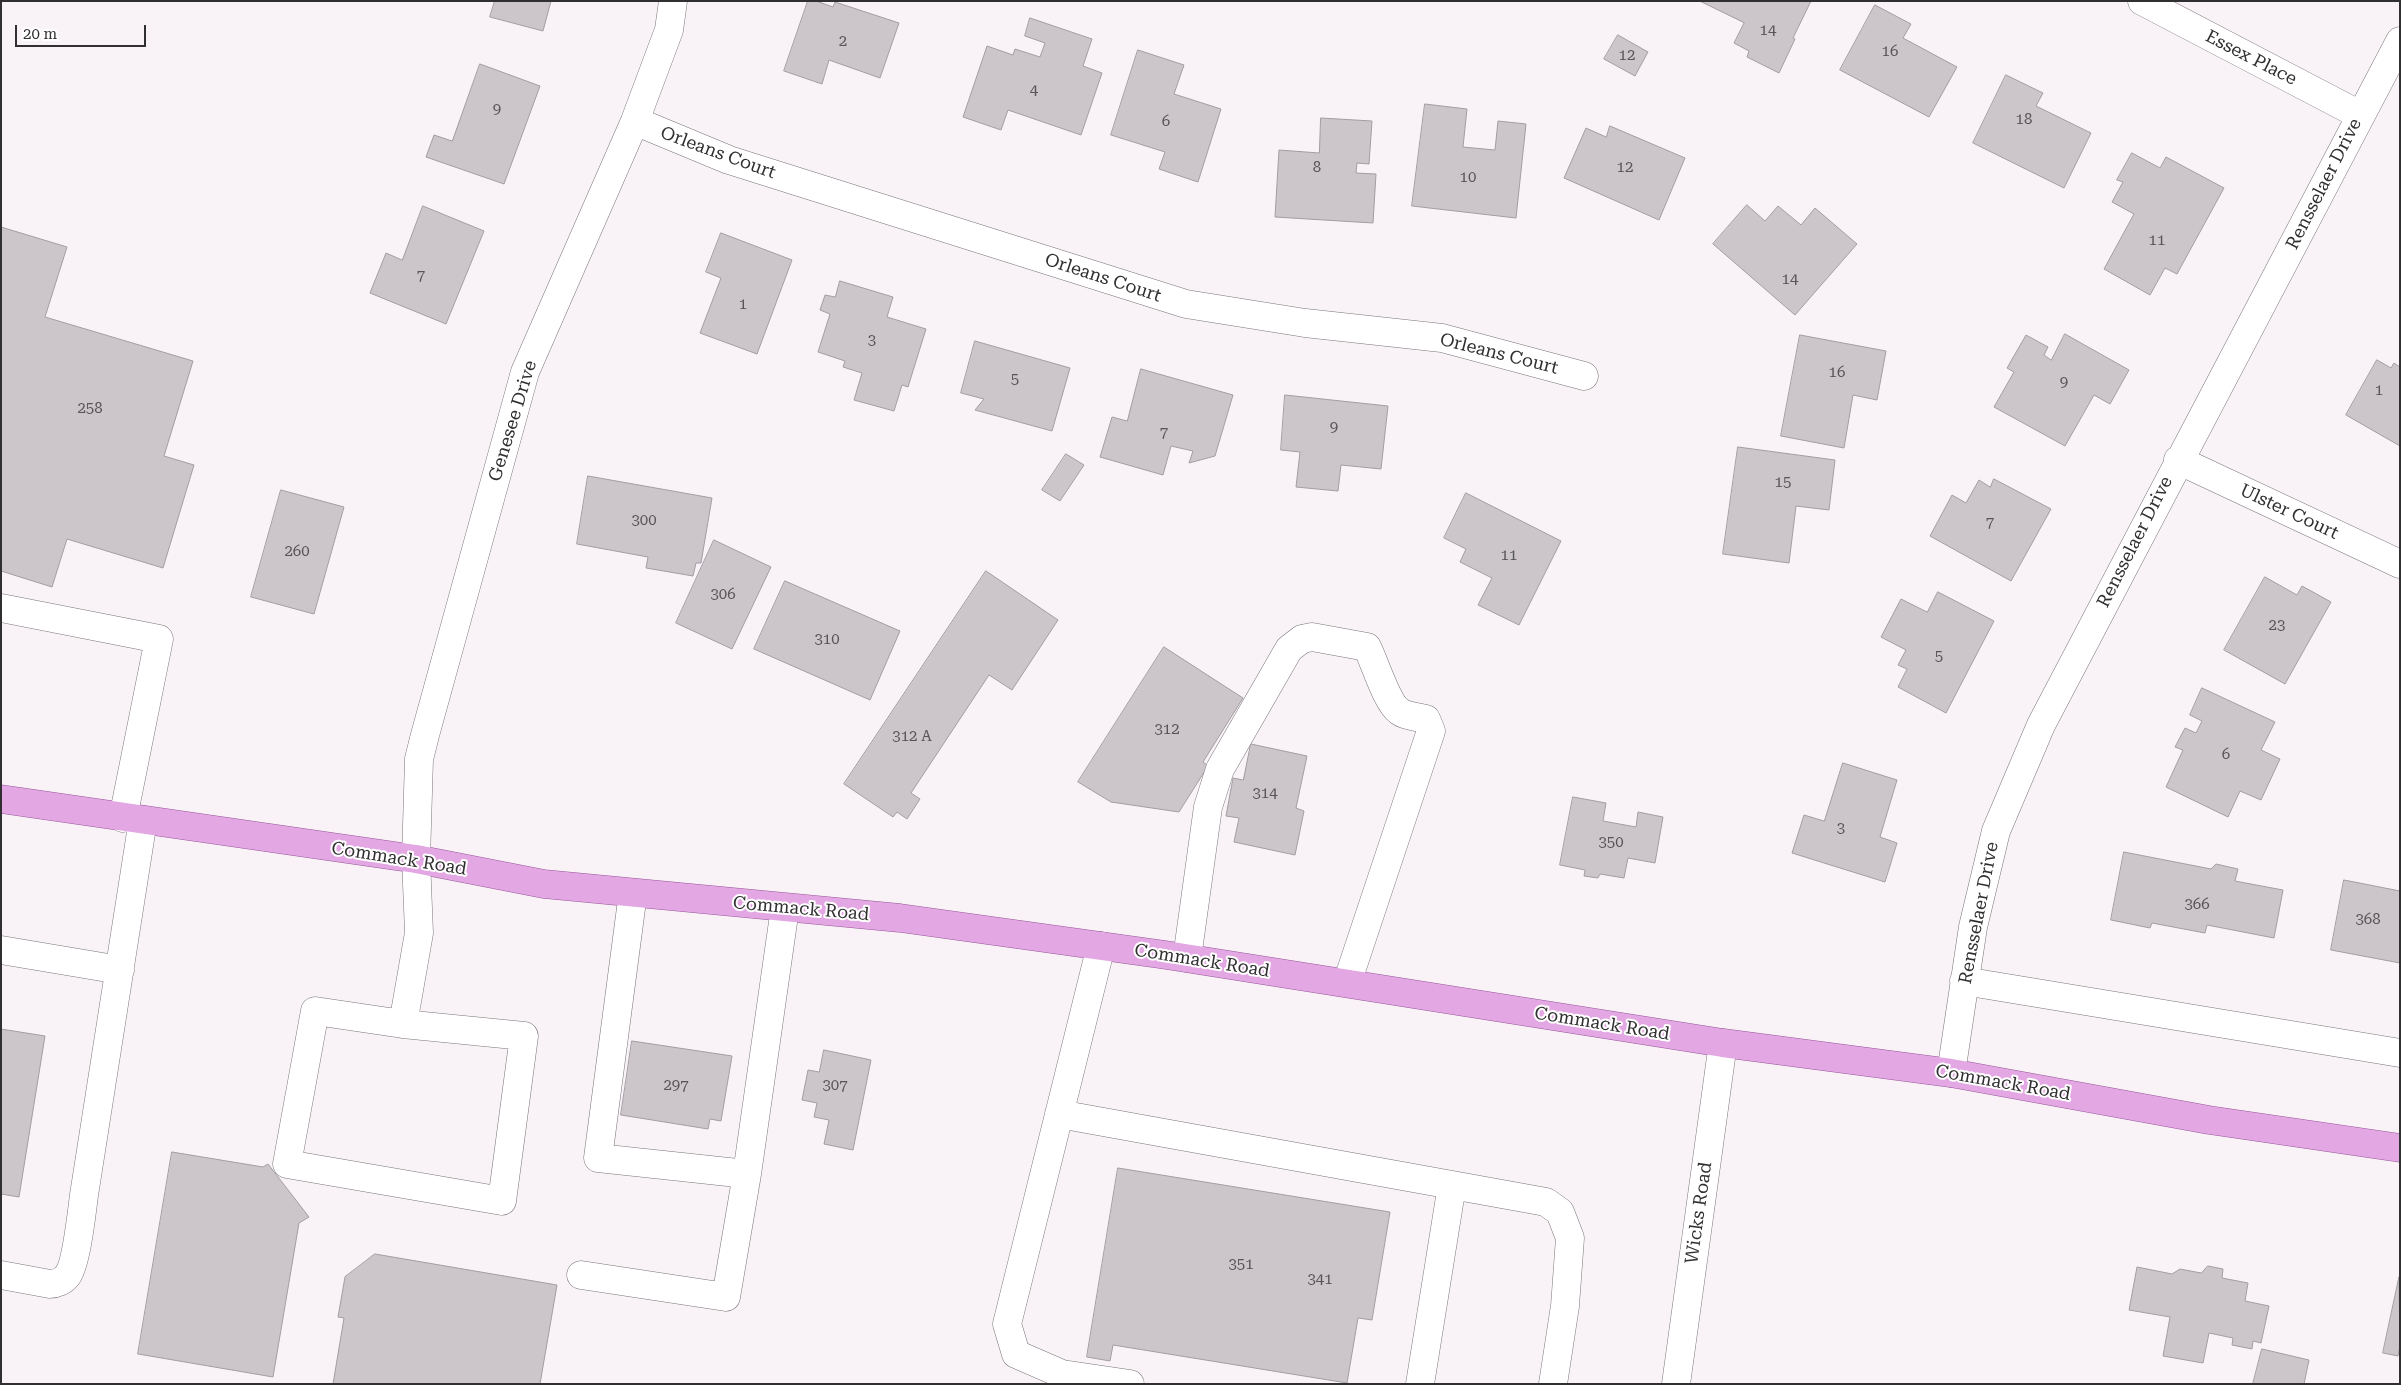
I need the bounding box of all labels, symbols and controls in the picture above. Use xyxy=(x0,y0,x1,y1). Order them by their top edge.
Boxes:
scale bar xyxy=(18,15,149,47)
house number: 14 xyxy=(1760,22,1776,40)
text: 20 m xyxy=(23,25,57,43)
street label: Essex Place xyxy=(2202,26,2300,90)
house number: 2 xyxy=(839,33,847,51)
house number: 16 xyxy=(1882,43,1898,61)
house number: 12 xyxy=(1619,47,1635,65)
house number: 4 xyxy=(1030,82,1038,100)
house number: 9 xyxy=(493,101,501,119)
house number: 18 xyxy=(2016,111,2032,129)
house number: 6 xyxy=(1162,113,1170,131)
street label: Rensselaer Drive xyxy=(2282,115,2366,253)
street label: Orleans Court xyxy=(657,122,779,184)
house number: 8 xyxy=(1313,159,1321,177)
house number: 12 xyxy=(1617,159,1633,177)
house number: 10 xyxy=(1460,169,1476,187)
house number: 11 xyxy=(2149,232,2165,250)
street label: Orleans Court xyxy=(1042,249,1164,307)
house number: 7 xyxy=(417,267,425,285)
house number: 14 xyxy=(1782,271,1798,289)
house number: 1 xyxy=(739,296,747,314)
street label: Orleans Court xyxy=(1438,329,1560,379)
house number: 3 xyxy=(868,332,876,350)
street label: Genesee Drive xyxy=(484,358,542,484)
house number: 16 xyxy=(1829,364,1845,382)
house number: 5 xyxy=(1011,371,1019,389)
house number: 9 xyxy=(2060,374,2068,392)
house number: 1 xyxy=(2375,382,2383,400)
house number: 258 xyxy=(77,400,103,418)
house number: 9 xyxy=(1330,419,1338,437)
house number: 7 xyxy=(1160,424,1168,442)
street label: Rensselaer Drive xyxy=(2093,473,2177,611)
house number: 15 xyxy=(1775,474,1791,492)
street label: Ulster Court xyxy=(2236,480,2342,544)
house number: 300 xyxy=(631,512,657,530)
house number: 7 xyxy=(1986,514,1994,532)
house number: 260 xyxy=(284,543,310,561)
house number: 11 xyxy=(1501,547,1517,565)
house number: 306 xyxy=(710,586,736,604)
house number: 23 xyxy=(2269,617,2285,635)
house number: 310 xyxy=(814,631,840,649)
house number: 5 xyxy=(1935,648,1943,666)
house number: 312 xyxy=(1154,721,1180,739)
house number: 312 A xyxy=(892,728,932,746)
house number: 6 xyxy=(2222,746,2230,764)
house number: 314 xyxy=(1252,785,1278,803)
house number: 3 xyxy=(1837,820,1845,838)
house number: 350 xyxy=(1598,834,1624,852)
street label: Commack Road xyxy=(330,838,468,880)
street label: Rensselaer Drive xyxy=(1955,840,2003,986)
street label: Commack Road xyxy=(732,892,870,926)
house number: 366 xyxy=(2184,896,2210,914)
house number: 368 xyxy=(2355,911,2381,929)
street label: Commack Road xyxy=(1133,940,1271,982)
street label: Commack Road xyxy=(1533,1003,1671,1045)
street label: Commack Road xyxy=(1934,1060,2072,1106)
house number: 297 xyxy=(663,1077,689,1095)
house number: 307 xyxy=(822,1077,848,1095)
street label: Wicks Road xyxy=(1681,1161,1717,1265)
house number: 351 xyxy=(1228,1256,1254,1274)
house number: 341 xyxy=(1307,1271,1333,1289)

